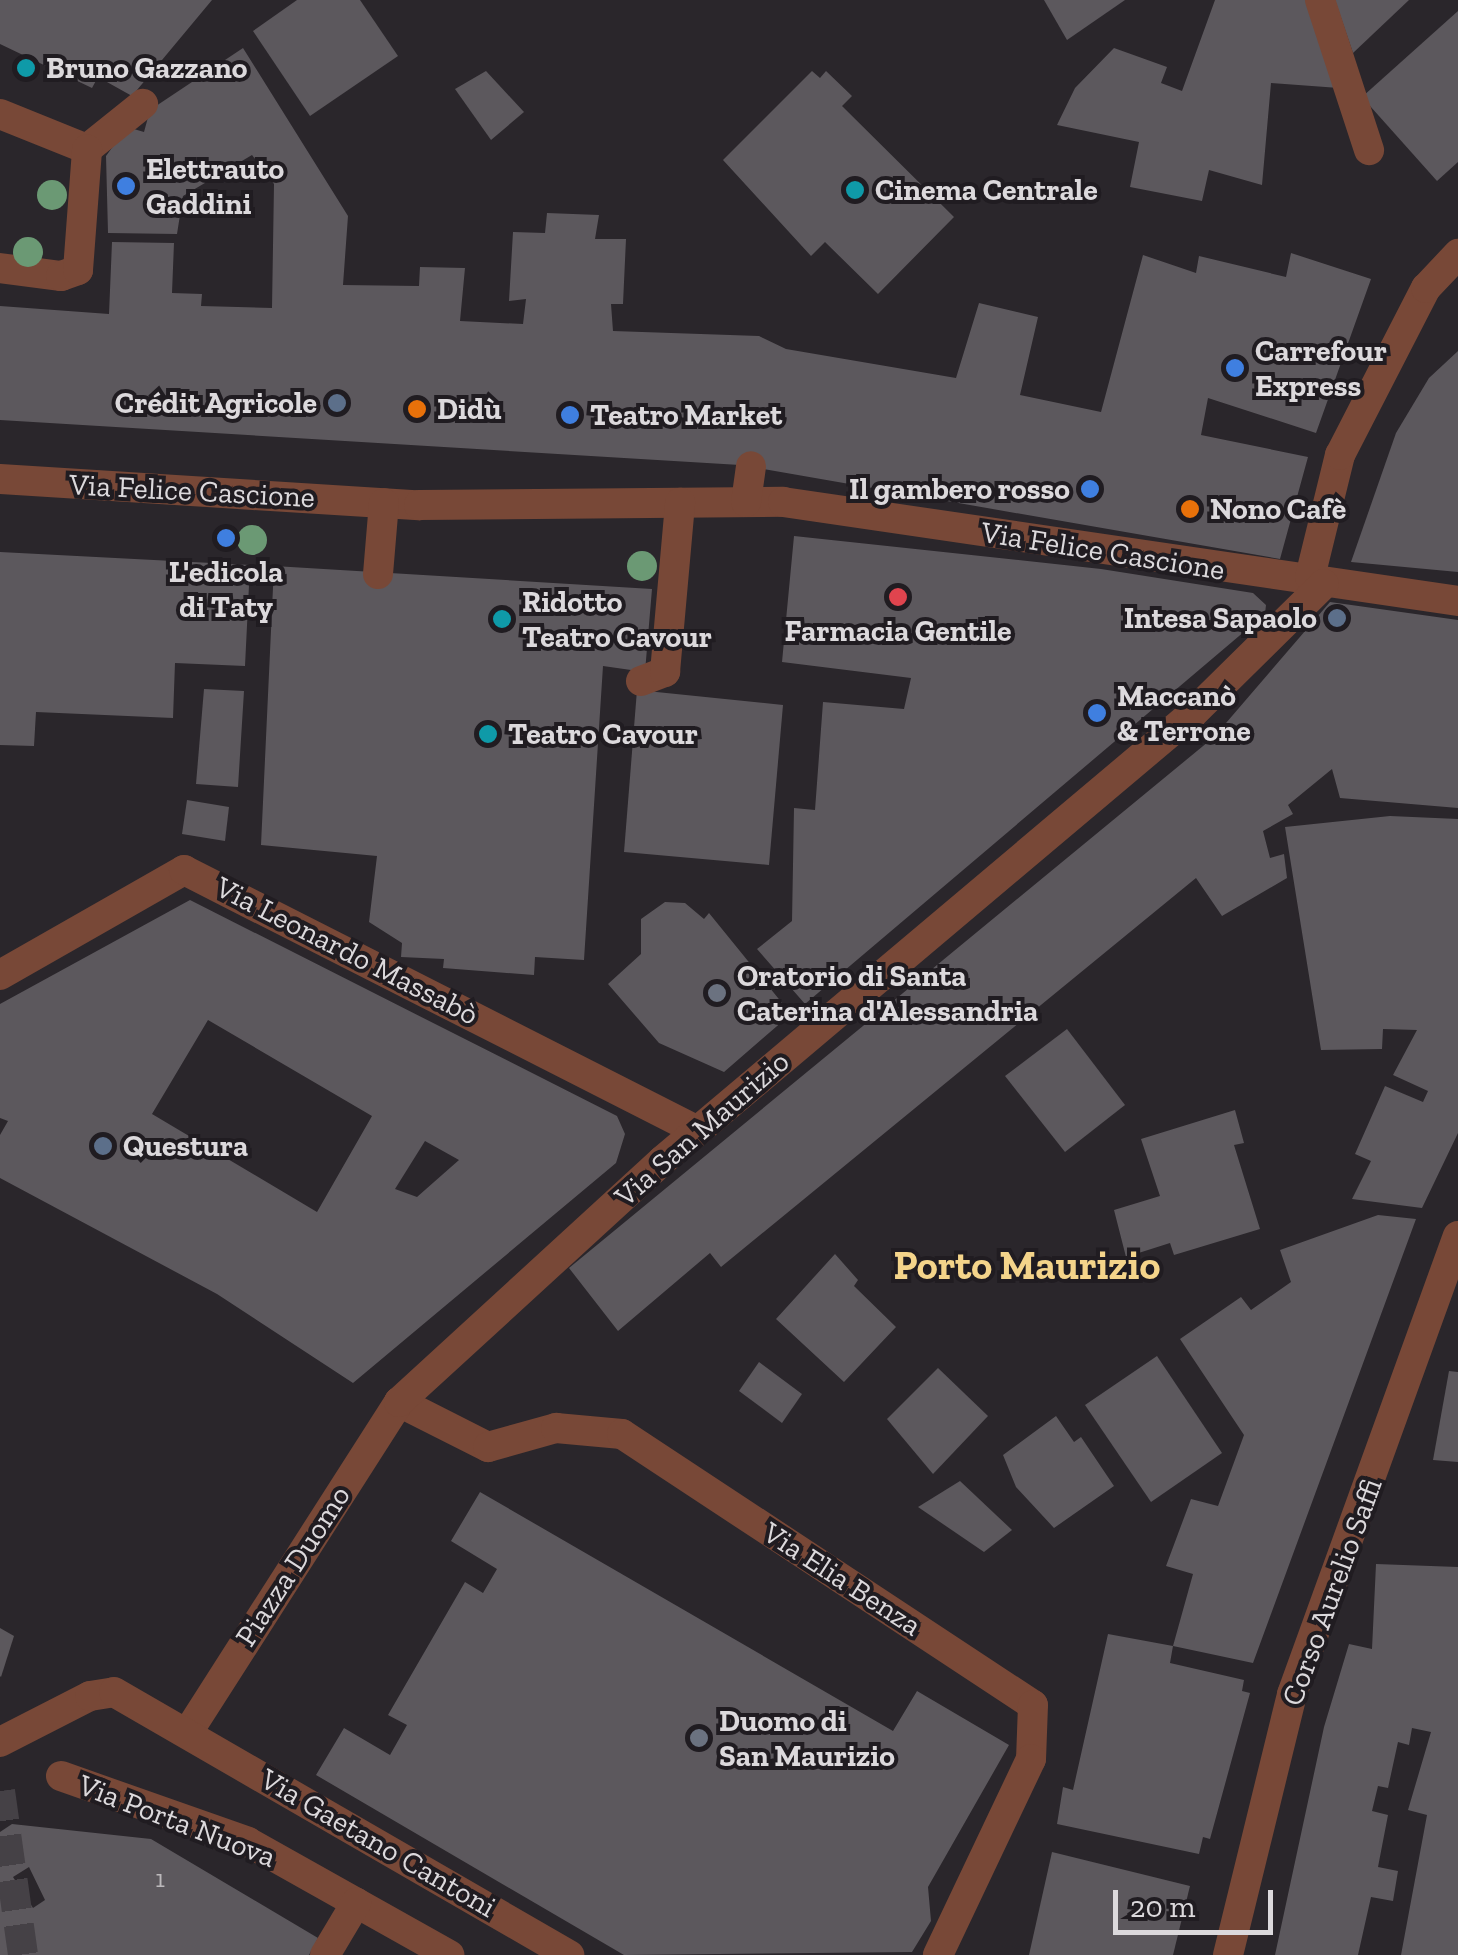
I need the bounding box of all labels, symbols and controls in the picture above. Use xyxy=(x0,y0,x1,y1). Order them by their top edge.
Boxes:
place label: Bruno Gazzano xyxy=(46,50,247,86)
marker: Bruno Gazzano xyxy=(15,57,37,79)
place label: Elettrauto Gaddini xyxy=(146,151,284,222)
place label: Cinema Centrale xyxy=(875,172,1098,208)
marker: Elettrauto Gaddini xyxy=(115,175,137,197)
marker: Cinema Centrale xyxy=(844,179,866,201)
place label: Carrefour Express xyxy=(1255,333,1387,404)
marker: Carrefour Express xyxy=(1224,357,1246,379)
place label: Crédit Agricole xyxy=(114,385,317,421)
place label: Didù xyxy=(437,391,502,427)
marker: Crédit Agricole xyxy=(326,392,348,414)
place label: Teatro Market xyxy=(590,397,782,433)
marker: Didù xyxy=(406,398,428,420)
marker: Teatro Market xyxy=(559,404,581,426)
street label: Via Felice Cascione xyxy=(68,467,316,515)
place label: Il gambero rosso xyxy=(849,471,1070,507)
marker: Il gambero rosso xyxy=(1079,478,1101,500)
place label: Nono Cafè xyxy=(1210,491,1346,527)
marker: Nono Cafè xyxy=(1179,498,1201,520)
street label: Via Felice Cascione xyxy=(979,514,1227,588)
marker: L'edicola di Taty xyxy=(215,527,237,549)
place label: L'edicola di Taty xyxy=(169,554,283,624)
place label: Ridotto Teatro Cavour xyxy=(522,584,712,654)
marker: Farmacia Gentile xyxy=(887,586,909,608)
place label: Intesa Sapaolo xyxy=(1124,600,1317,636)
marker: Intesa Sapaolo xyxy=(1326,607,1348,629)
marker: Ridotto Teatro Cavour xyxy=(491,608,513,630)
place label: Farmacia Gentile xyxy=(784,613,1012,649)
place label: Maccanò & Terrone xyxy=(1117,678,1251,748)
marker: Maccanò & Terrone xyxy=(1086,702,1108,724)
place label: Teatro Cavour xyxy=(508,716,698,752)
marker: Teatro Cavour xyxy=(477,723,499,745)
street label: Via Leonardo Massabò xyxy=(210,869,484,1033)
place label: Oratorio di Santa Caterina d'Alessandria xyxy=(737,958,1038,1028)
marker: Oratorio di Santa Caterina d'Alessandria xyxy=(706,982,728,1004)
street label: Via San Maurizio xyxy=(607,1044,797,1214)
place label: Questura xyxy=(123,1128,248,1164)
marker: Questura xyxy=(92,1135,114,1157)
district label: Porto Maurizio xyxy=(894,1241,1160,1289)
street label: Corso Aurelio Saffi xyxy=(1274,1473,1390,1711)
street label: Piazza Duomo xyxy=(228,1479,358,1653)
street label: Via Elia Benza xyxy=(756,1514,928,1644)
place label: Duomo di San Maurizio xyxy=(719,1703,895,1774)
marker: Duomo di San Maurizio xyxy=(688,1727,710,1749)
street label: Via Gaetano Cantoni xyxy=(254,1761,502,1925)
street label: Via Porta Nuova xyxy=(73,1767,281,1875)
house number: 1 xyxy=(155,1863,165,1893)
scale bar xyxy=(1118,1870,1278,1932)
text: 20 m xyxy=(1130,1889,1195,1925)

